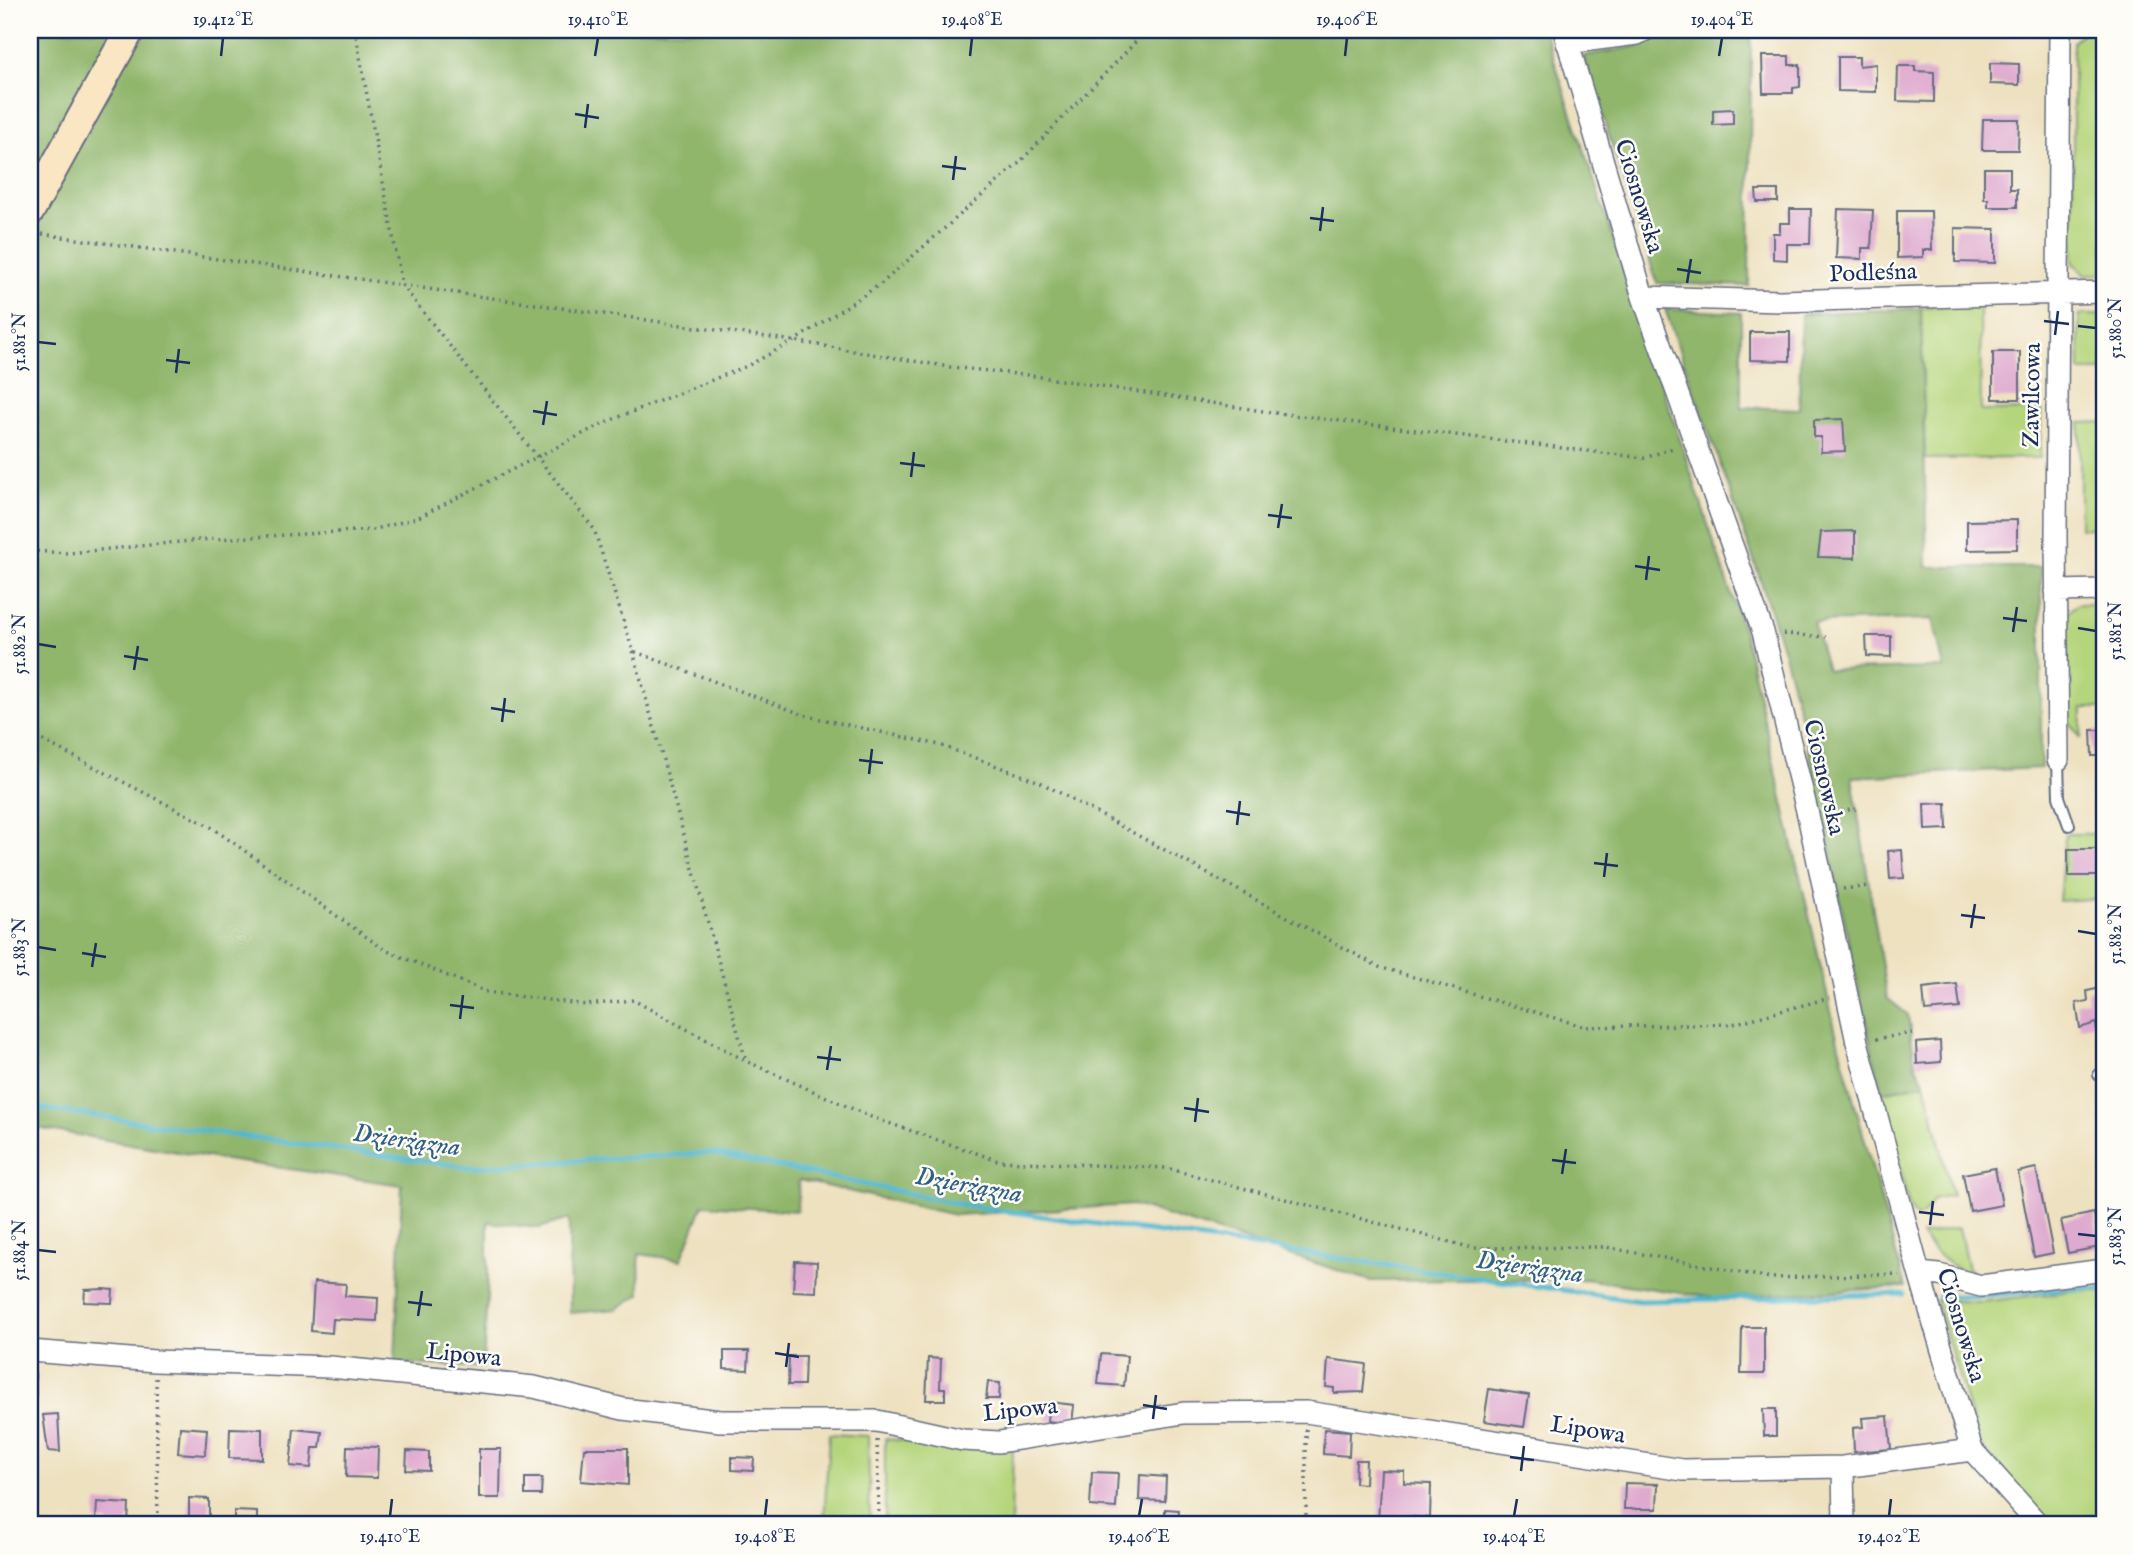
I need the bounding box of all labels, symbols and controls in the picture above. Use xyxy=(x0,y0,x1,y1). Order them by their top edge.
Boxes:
text: 19.412°E xyxy=(193,9,253,32)
text: 19.410°E xyxy=(567,9,629,32)
text: 19.408°E xyxy=(941,9,1003,32)
text: 19.406°E xyxy=(1316,9,1378,32)
text: 19.404°E xyxy=(1690,9,1754,32)
street label: Ciosnowska xyxy=(1607,136,1671,258)
street label: Podleśna xyxy=(1828,256,1918,291)
text: 51.880°N xyxy=(2105,297,2128,359)
text: 51.881°N xyxy=(9,312,32,372)
street label: Zawilcowa xyxy=(2016,342,2049,448)
text: 51.881°N xyxy=(2105,601,2128,661)
text: 51.882°N xyxy=(9,613,32,674)
street label: Ciosnowska xyxy=(1795,717,1852,839)
text: 51.882°N xyxy=(2105,903,2128,964)
text: 51.883°N xyxy=(9,917,32,977)
water label: Dzierżązna xyxy=(351,1117,463,1164)
water label: Dzierżązna xyxy=(913,1160,1025,1211)
text: 51.883°N xyxy=(2105,1206,2128,1266)
text: 51.884°N xyxy=(9,1219,32,1281)
water label: Dzierżązna xyxy=(1474,1244,1586,1291)
street label: Ciosnowska xyxy=(1929,1265,1993,1387)
street label: Lipowa xyxy=(425,1336,503,1375)
street label: Lipowa xyxy=(981,1391,1060,1430)
street label: Lipowa xyxy=(1548,1409,1628,1452)
text: 19.410°E xyxy=(359,1526,421,1549)
text: 19.408°E xyxy=(734,1526,796,1549)
text: 19.406°E xyxy=(1108,1526,1170,1549)
text: 19.404°E xyxy=(1482,1526,1546,1549)
text: 19.402°E xyxy=(1858,1526,1920,1549)

